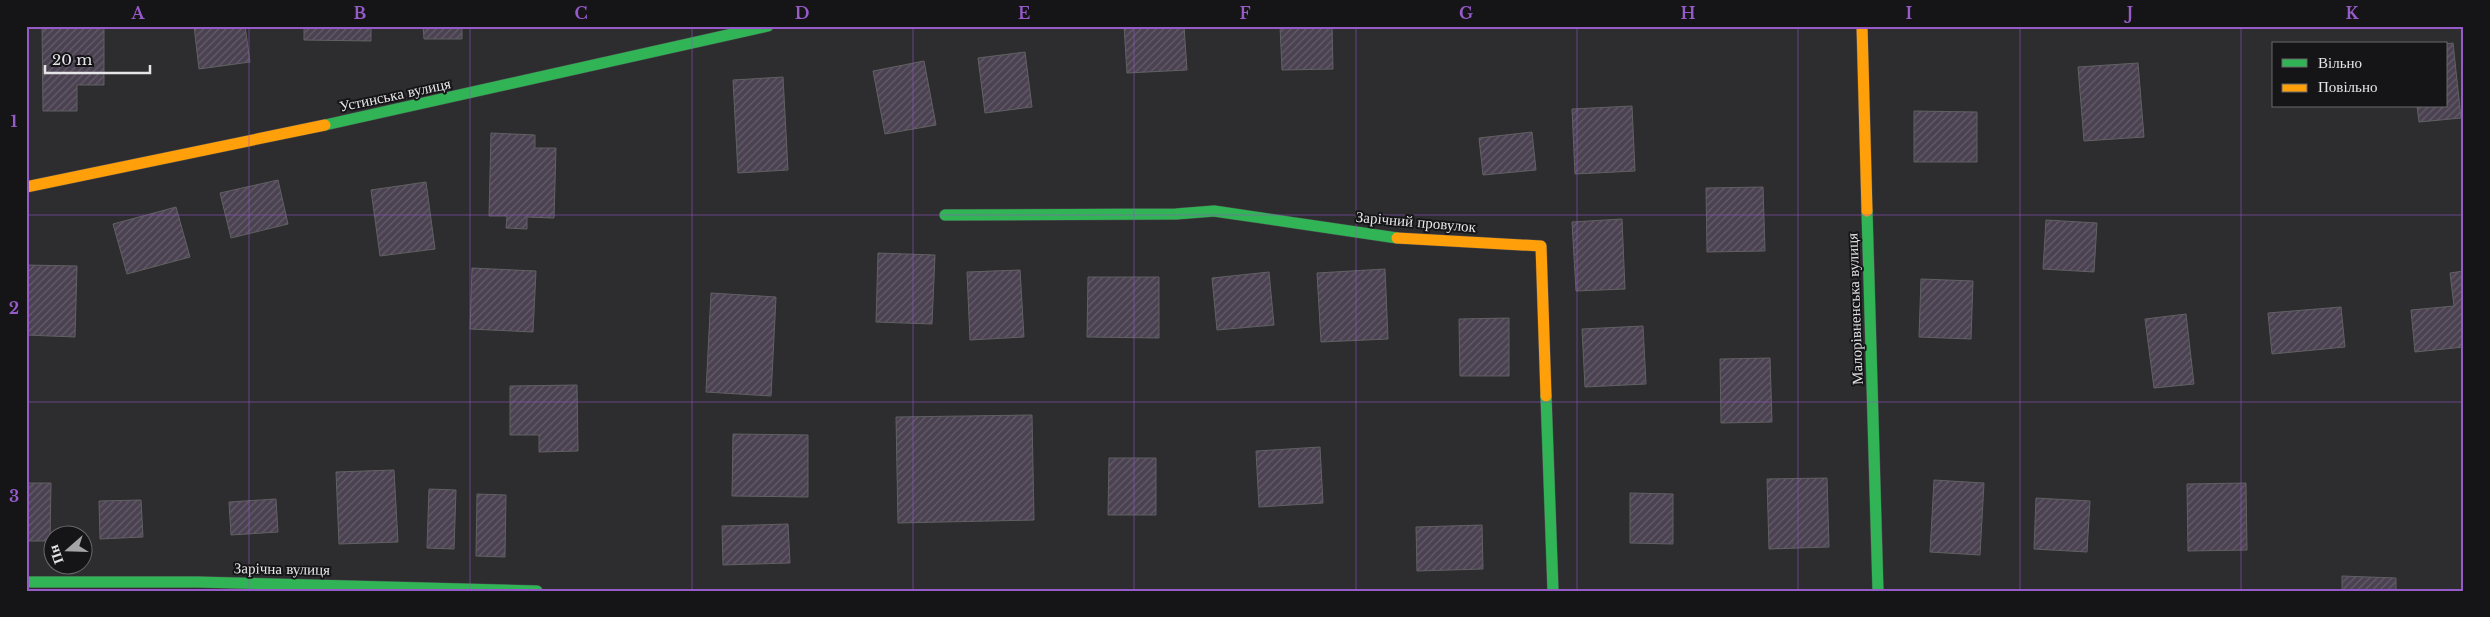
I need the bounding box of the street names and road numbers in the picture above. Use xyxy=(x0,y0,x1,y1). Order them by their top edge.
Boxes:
street label: Устинська вулиця xyxy=(337,73,452,116)
street label: Зарічний провулок xyxy=(1355,207,1478,236)
street label: Малорівненська вулиця xyxy=(1842,233,1867,385)
street label: Зарічна вулиця xyxy=(234,558,330,579)

